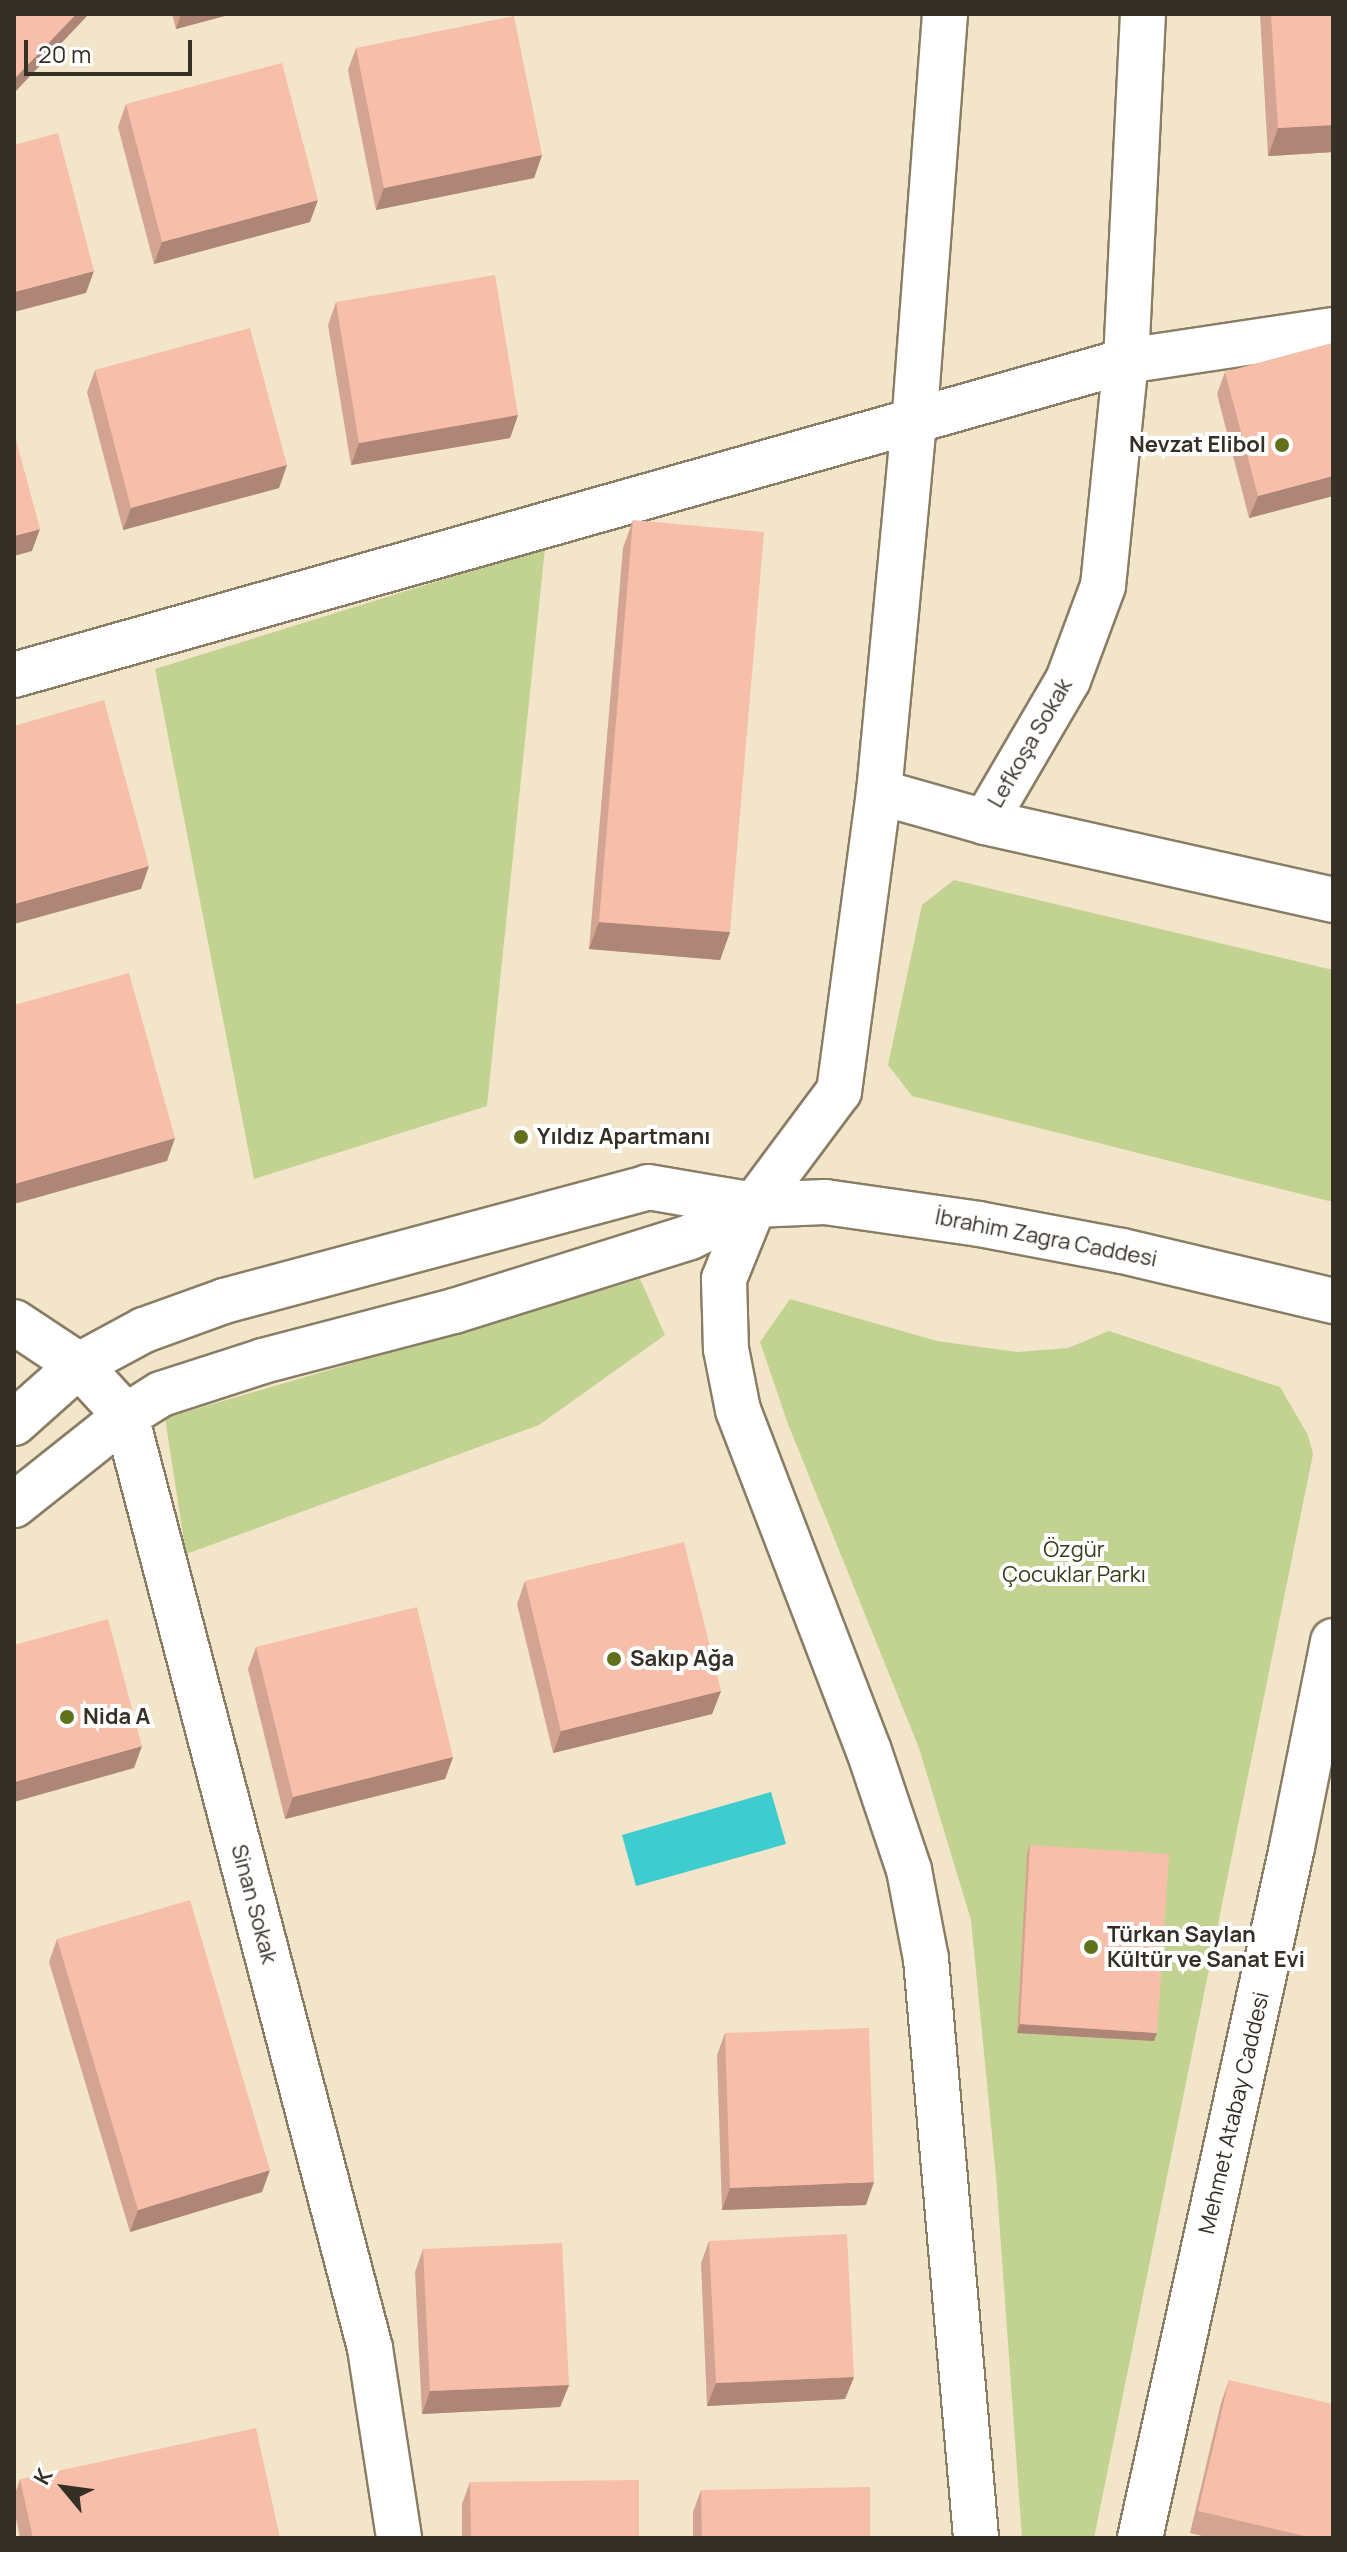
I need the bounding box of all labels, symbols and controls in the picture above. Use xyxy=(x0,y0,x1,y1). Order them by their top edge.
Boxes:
scale bar xyxy=(28,24,196,74)
text: 20 m xyxy=(38,37,91,70)
place label: Nevzat Elibol xyxy=(1129,432,1266,458)
marker: Nevzat Elibol xyxy=(1273,436,1291,454)
street label: Lefkoşa Sokak xyxy=(982,674,1078,812)
place label: Yıldız Apartmanı xyxy=(537,1124,710,1150)
marker: Yıldız Apartmanı xyxy=(512,1128,530,1146)
street label: İbrahim Zagra Caddesi xyxy=(933,1204,1159,1272)
park label: Özgür Çocuklar Parkı xyxy=(1002,1536,1146,1588)
place label: Sakıp Ağa xyxy=(630,1646,734,1672)
marker: Sakıp Ağa xyxy=(605,1650,623,1668)
place label: Nida A xyxy=(83,1704,150,1730)
marker: Nida A xyxy=(58,1708,76,1726)
street label: Sinan Sokak xyxy=(225,1842,283,1966)
place label: Türkan Saylan Kültür ve Sanat Evi xyxy=(1107,1921,1305,1972)
marker: Türkan Saylan Kültür ve Sanat Evi xyxy=(1082,1938,1100,1956)
street label: Mehmet Atabay Caddesi xyxy=(1193,1989,1275,2237)
north arrow xyxy=(24,2448,104,2528)
text: K xyxy=(26,2463,60,2490)

